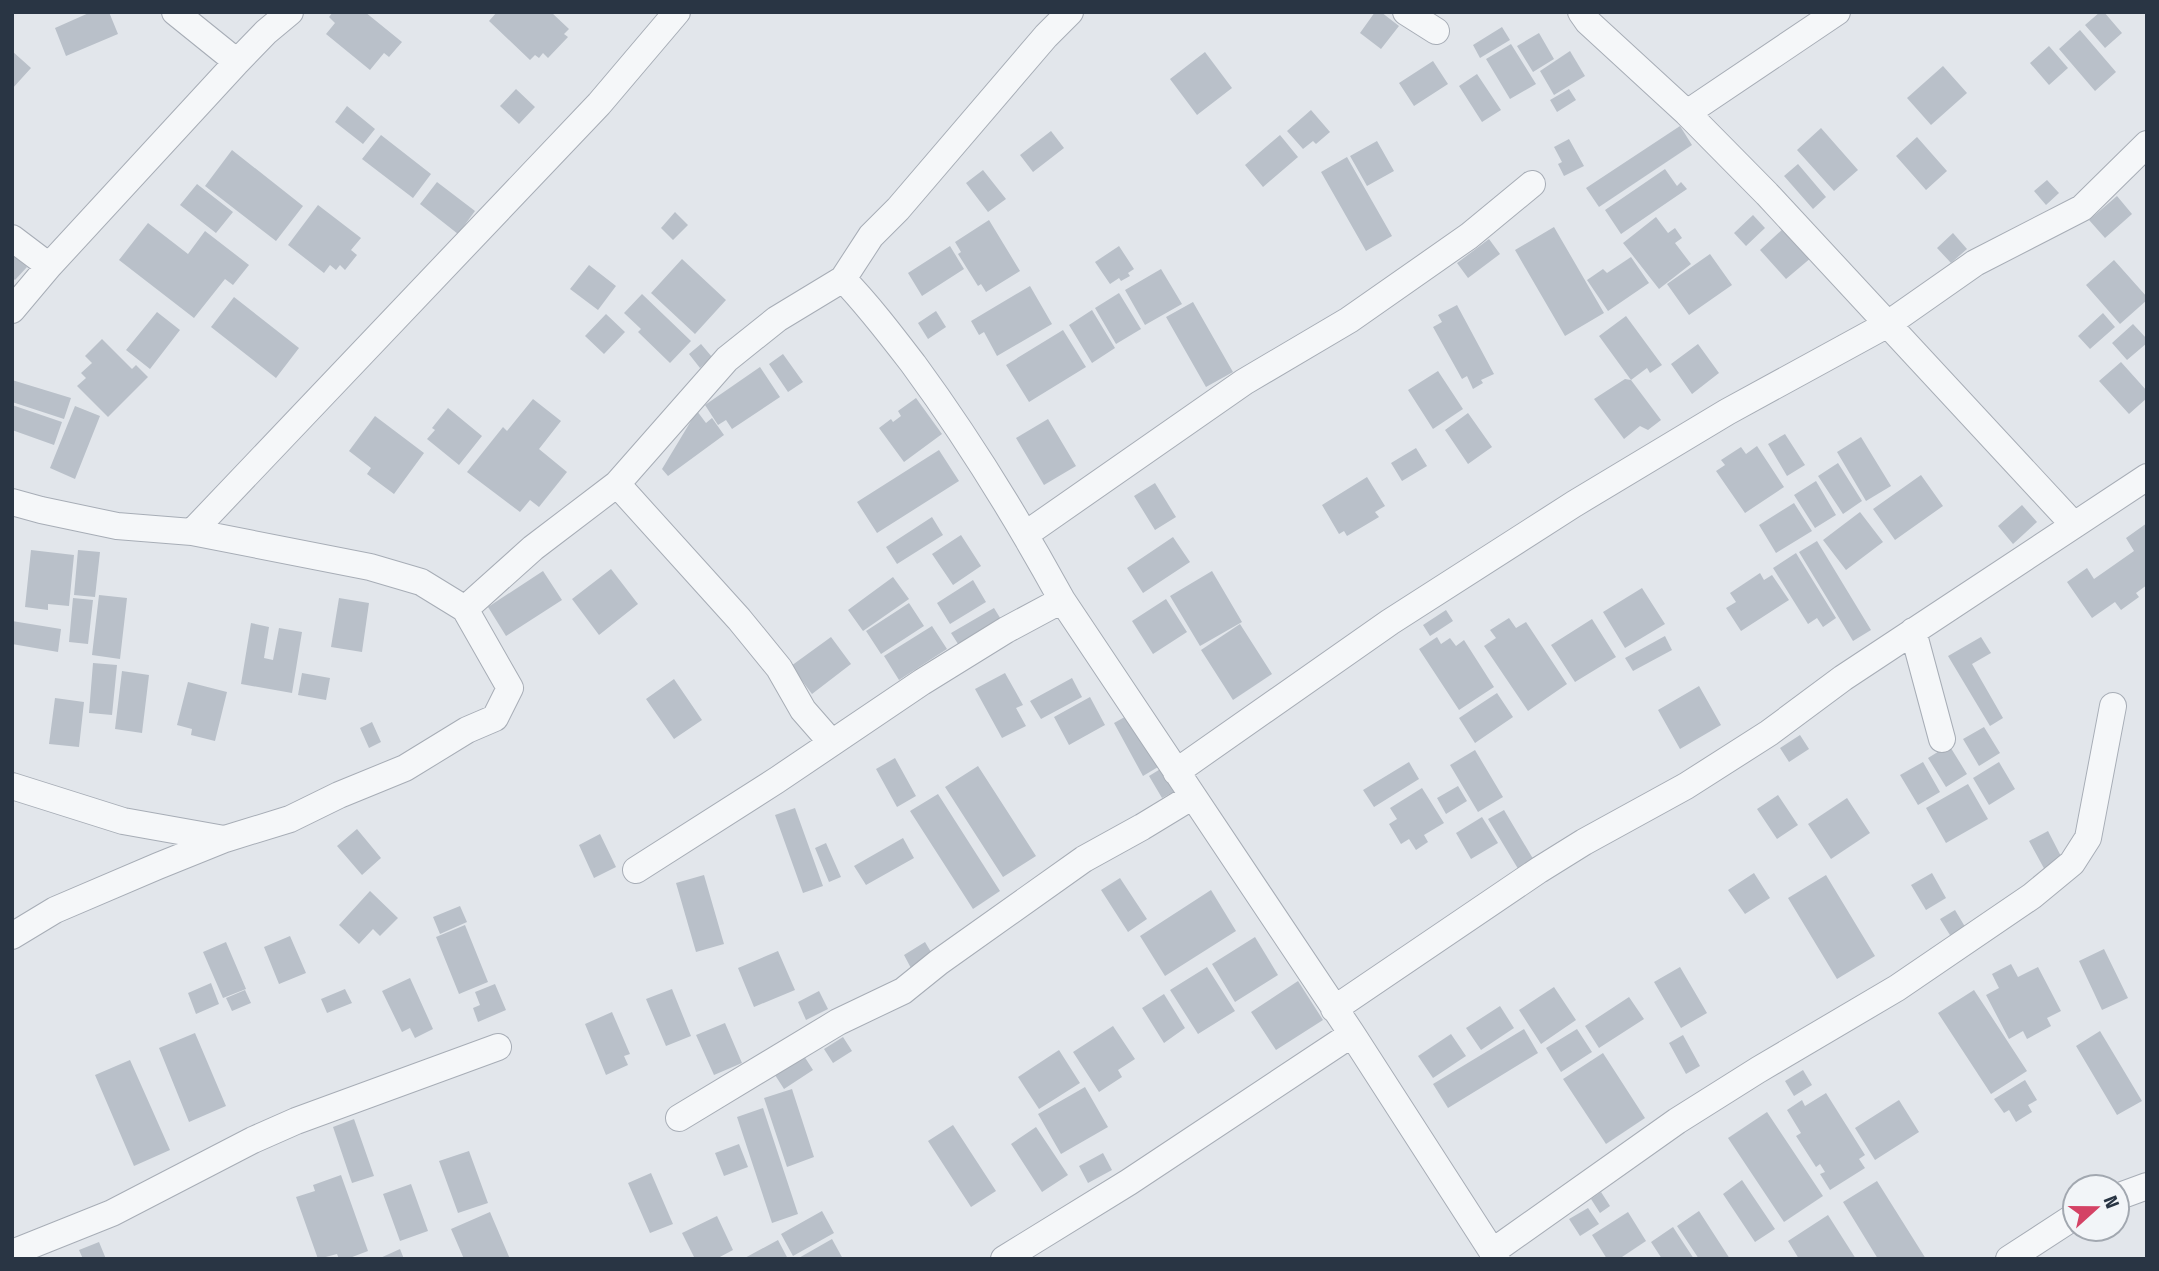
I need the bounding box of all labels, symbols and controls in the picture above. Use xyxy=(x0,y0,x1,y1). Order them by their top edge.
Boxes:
north arrow xyxy=(2061,1173,2131,1243)
text: N xyxy=(2099,1193,2124,1212)

